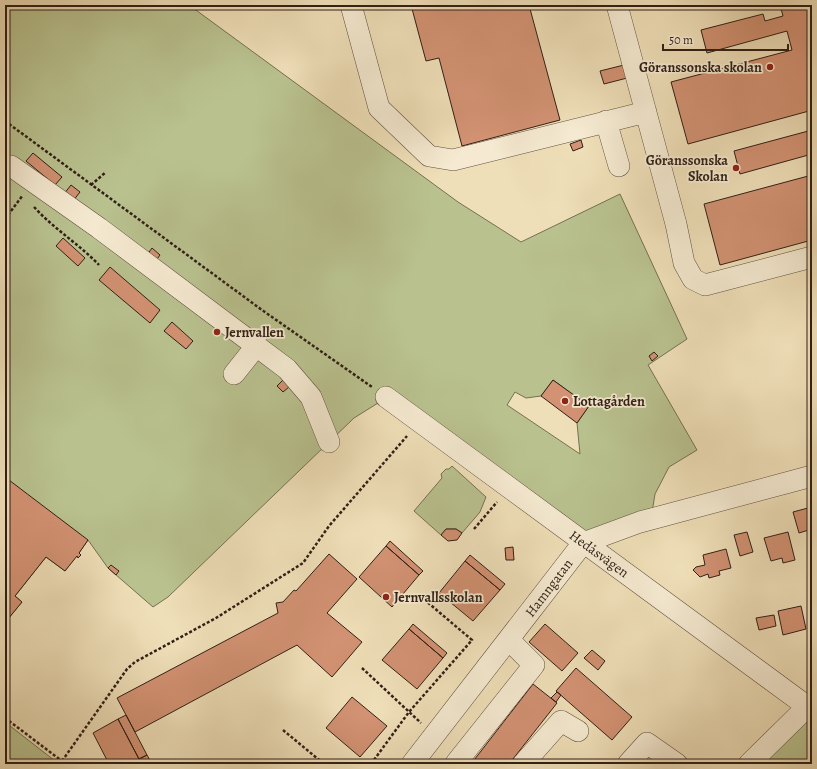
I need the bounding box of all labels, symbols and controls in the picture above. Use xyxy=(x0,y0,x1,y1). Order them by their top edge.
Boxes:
scale bar xyxy=(663,26,788,52)
text: 50 m xyxy=(669,32,693,48)
place label: Göranssonska skolan xyxy=(639,58,762,77)
marker: Göranssonska skolan xyxy=(765,62,775,72)
place label: Göranssonska Skolan xyxy=(646,151,728,186)
marker: Göranssonska Skolan xyxy=(731,163,741,173)
place label: Jernvallen xyxy=(225,323,284,342)
marker: Jernvallen xyxy=(212,327,222,337)
place label: Lottagården xyxy=(573,392,645,411)
marker: Lottagården xyxy=(560,396,570,406)
street label: Hedåsvägen xyxy=(565,526,633,582)
street label: Hamngatan xyxy=(521,555,577,621)
place label: Jernvallsskolan xyxy=(394,588,483,607)
marker: Jernvallsskolan xyxy=(381,592,391,602)

